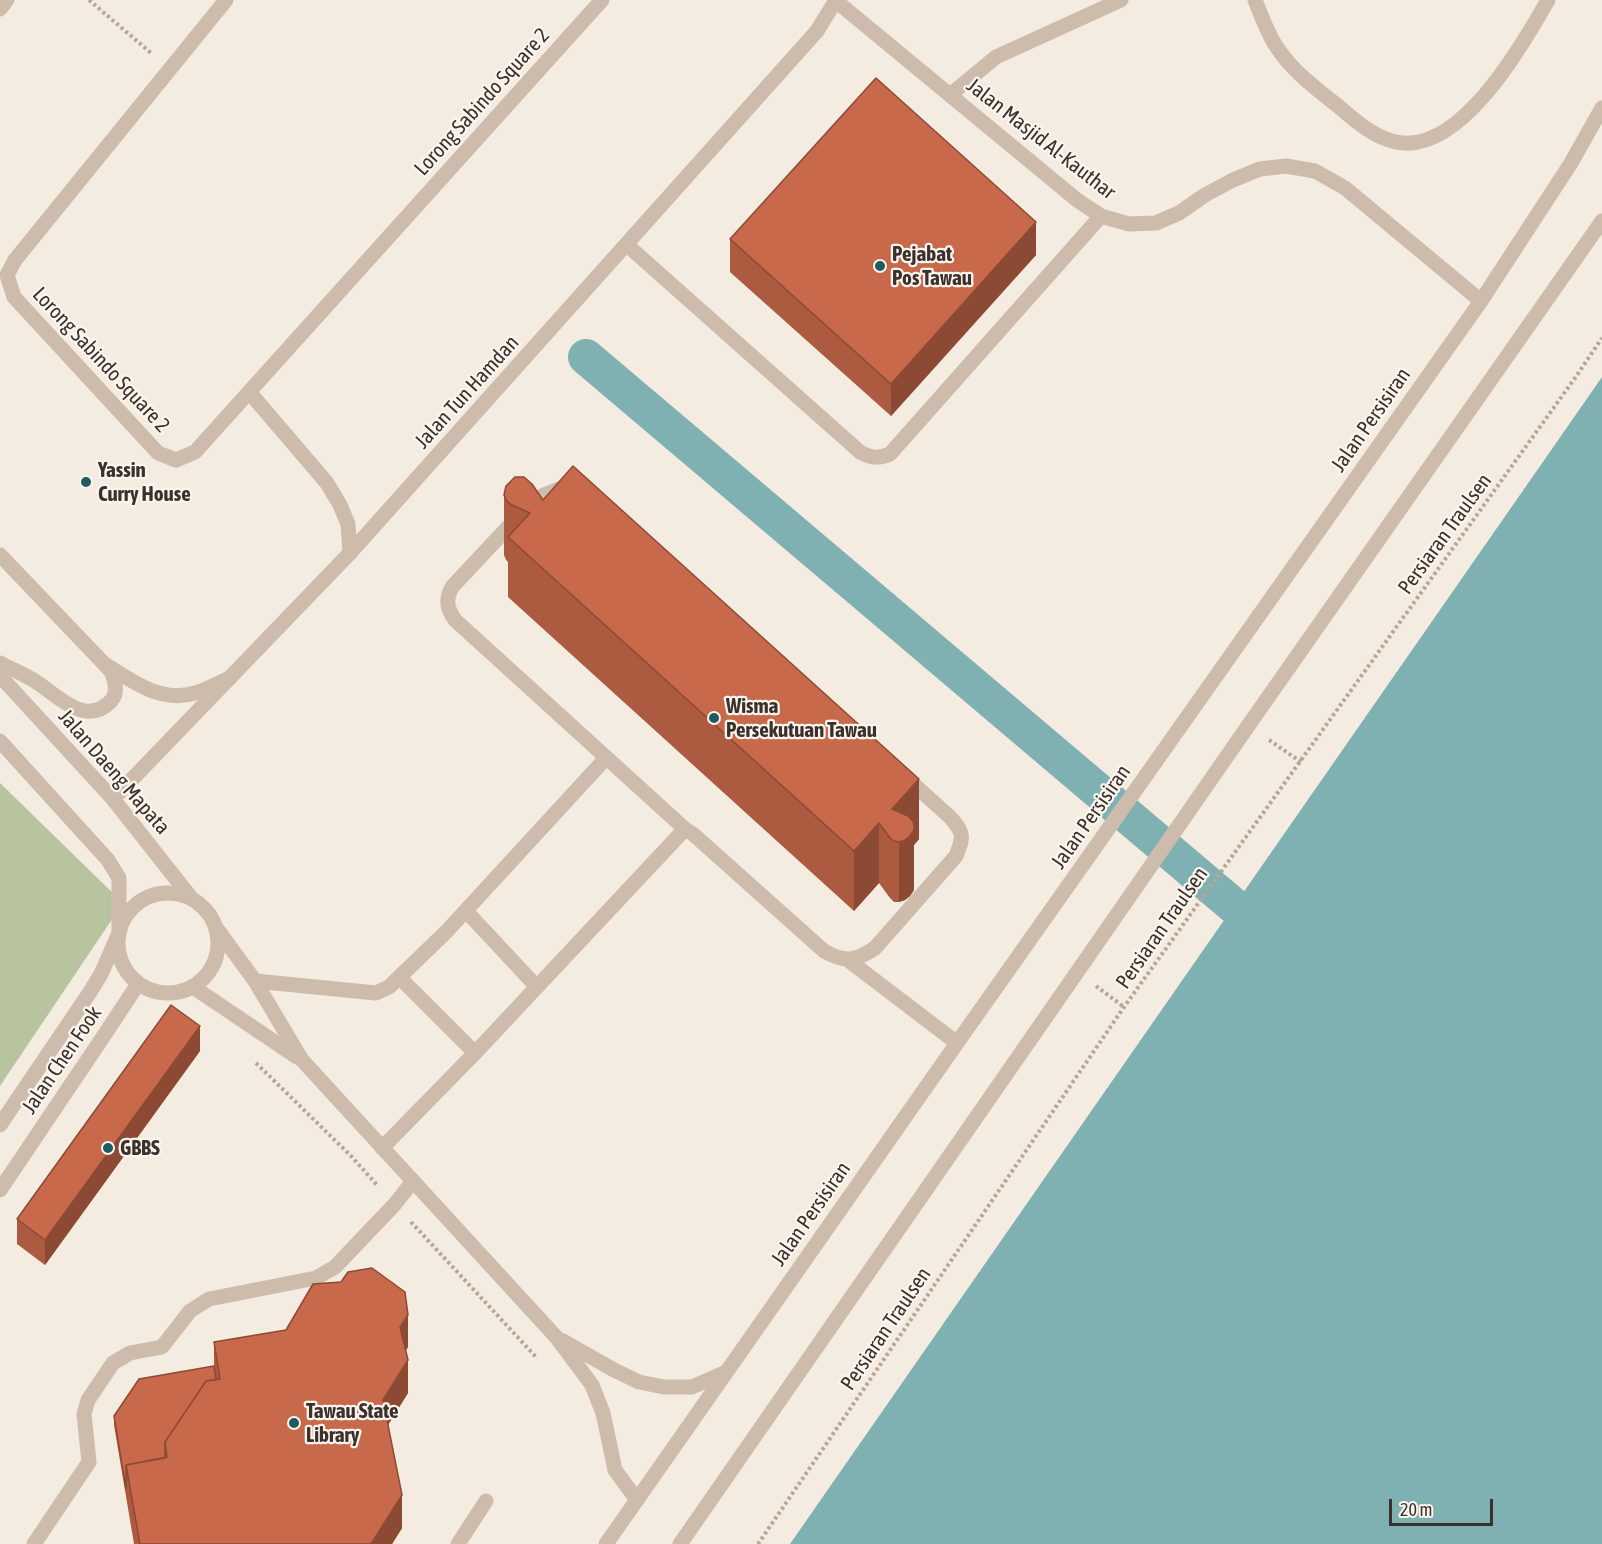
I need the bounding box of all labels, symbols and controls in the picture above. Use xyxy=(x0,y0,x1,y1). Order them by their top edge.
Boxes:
street label: Lorong Sabindo Square 2 xyxy=(409,23,555,181)
street label: Jalan Masjid Al-Kauthar xyxy=(962,73,1120,205)
place label: Pejabat Pos Tawau xyxy=(892,241,972,291)
marker: Pejabat Pos Tawau xyxy=(873,259,887,273)
street label: Lorong Sabindo Square 2 xyxy=(27,282,175,438)
street label: Jalan Tun Hamdan xyxy=(410,330,524,454)
street label: Jalan Persisiran xyxy=(1326,363,1416,477)
place label: Yassin Curry House xyxy=(98,457,191,507)
street label: Persiaran Traulsen xyxy=(1393,469,1497,599)
marker: Yassin Curry House xyxy=(79,475,93,489)
place label: Wisma Persekutuan Tawau xyxy=(726,693,877,743)
street label: Jalan Daeng Mapata xyxy=(53,704,175,840)
marker: Wisma Persekutuan Tawau xyxy=(707,711,721,725)
street label: Jalan Persisiran xyxy=(1046,760,1136,874)
street label: Persiaran Traulsen xyxy=(1111,862,1213,994)
street label: Jalan Chen Fook xyxy=(17,1001,107,1119)
place label: GBBS xyxy=(120,1135,160,1161)
marker: GBBS xyxy=(101,1141,115,1155)
street label: Jalan Persisiran xyxy=(766,1157,856,1271)
street label: Persiaran Traulsen xyxy=(836,1263,936,1395)
place label: Tawau State Library xyxy=(306,1398,399,1448)
marker: Tawau State Library xyxy=(287,1416,301,1430)
scale bar xyxy=(1392,1487,1496,1525)
text: 20 m xyxy=(1400,1499,1432,1520)

